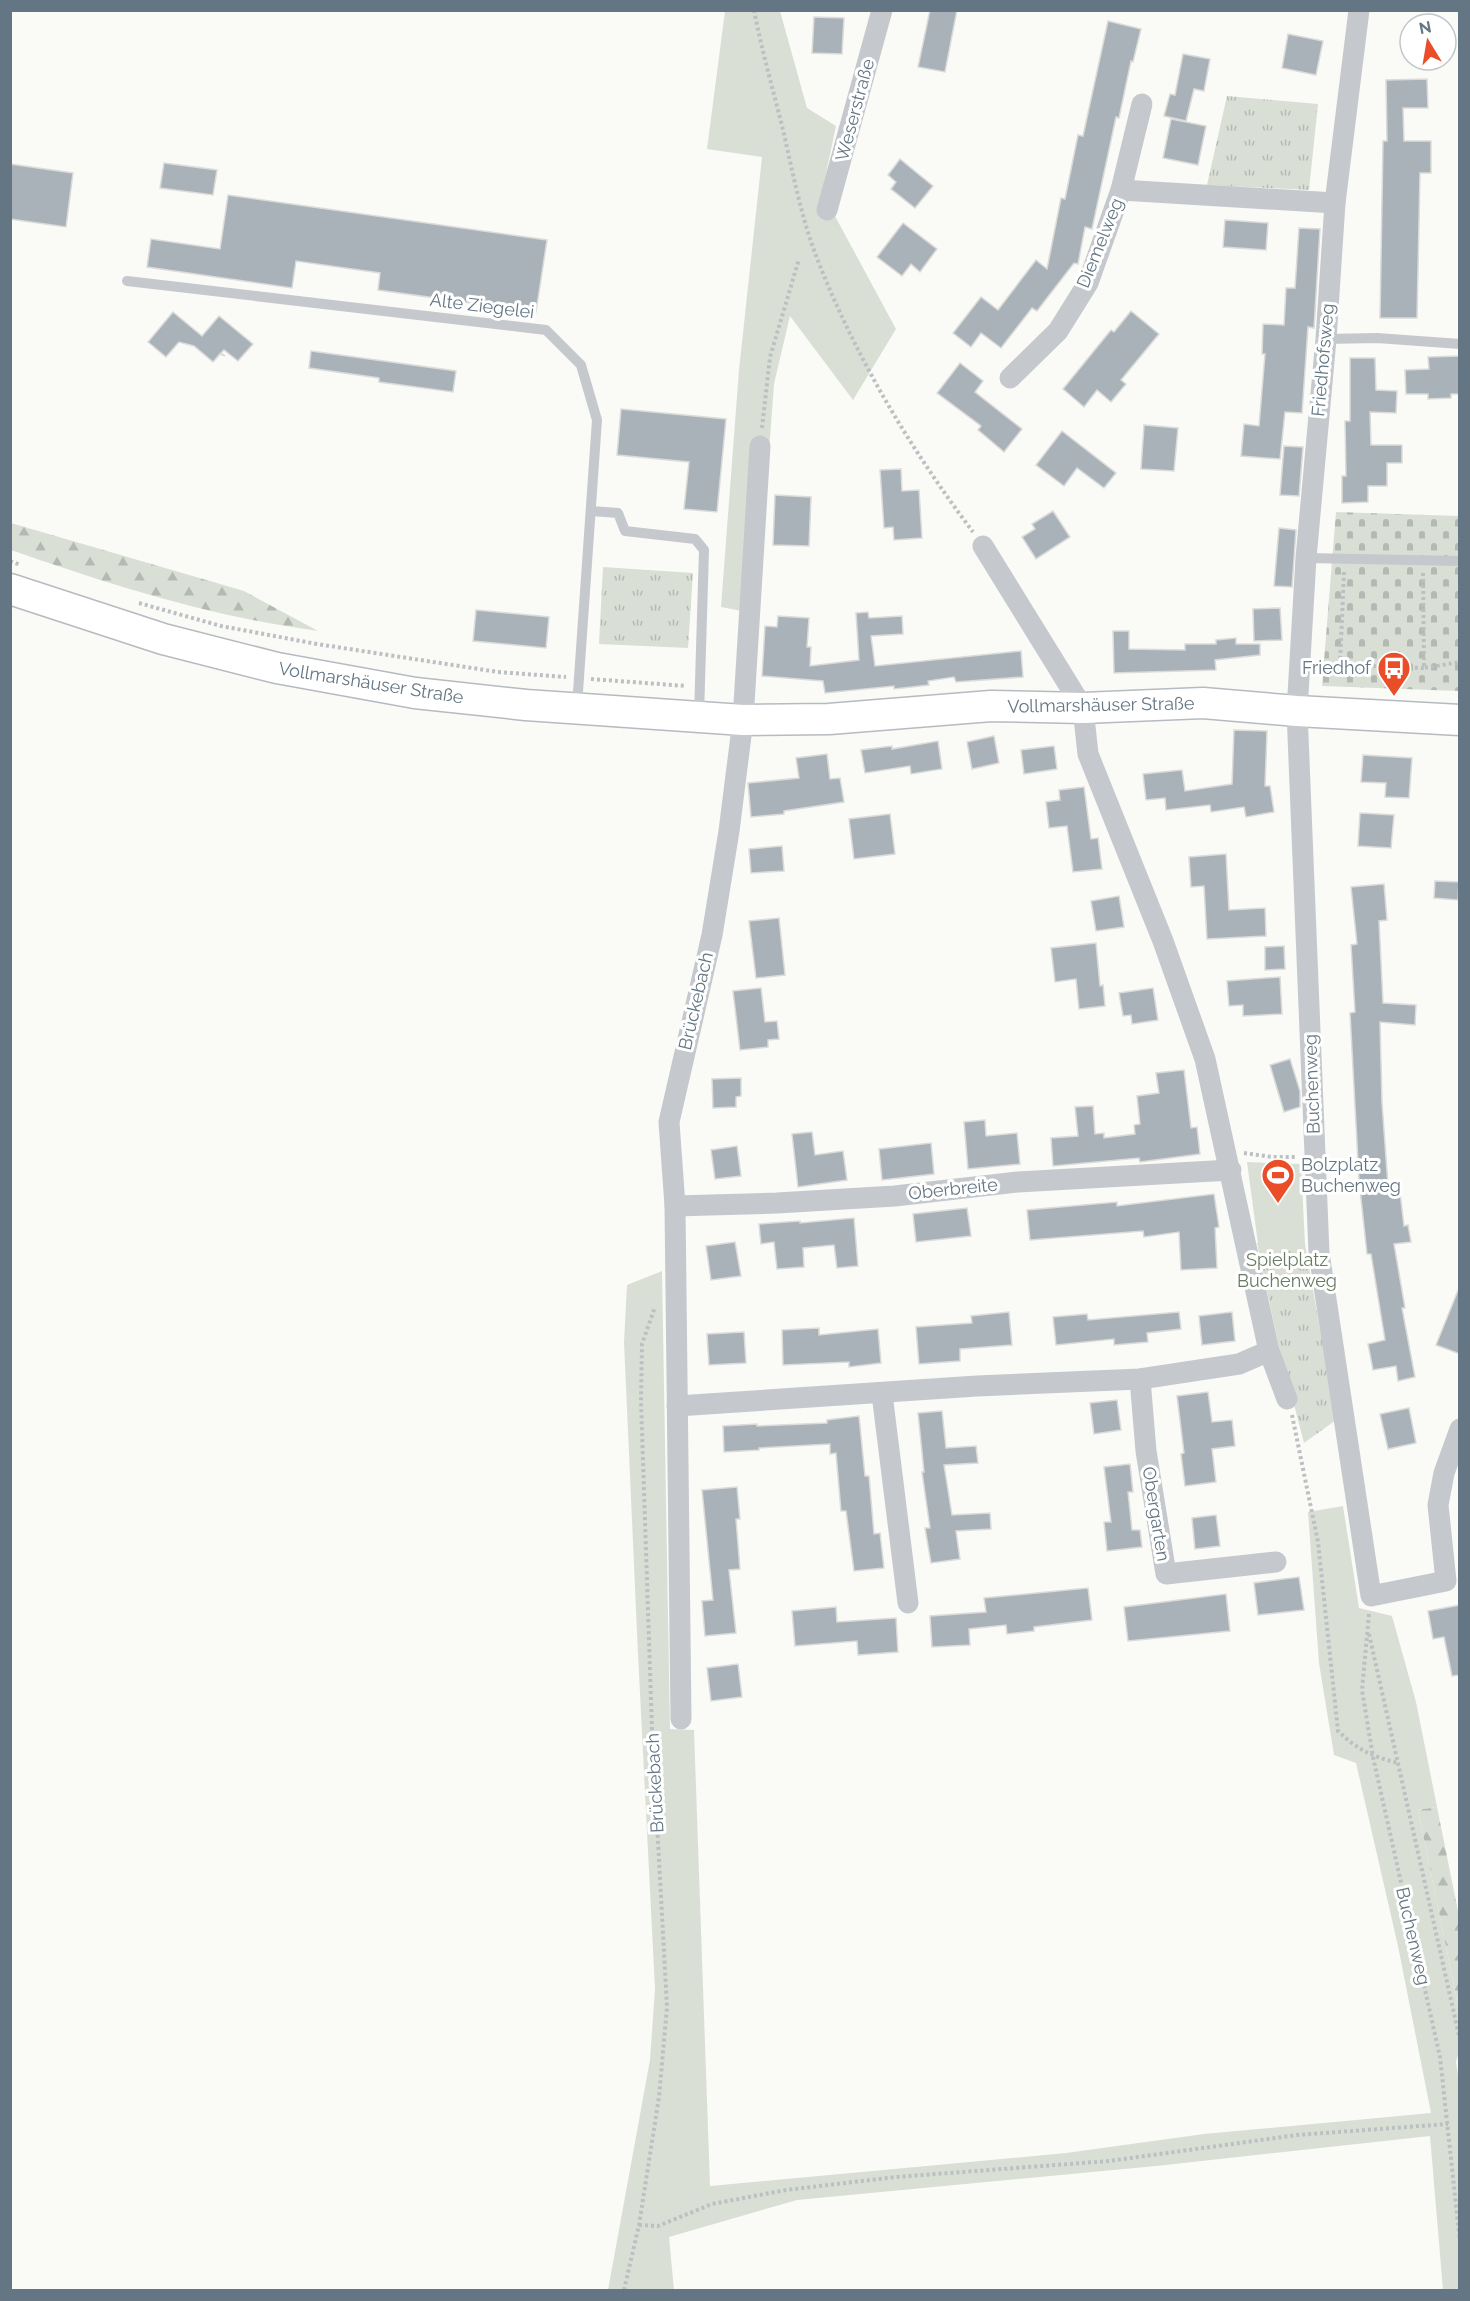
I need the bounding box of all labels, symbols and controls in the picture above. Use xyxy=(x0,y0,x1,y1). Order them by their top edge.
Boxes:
north arrow xyxy=(1398,12,1458,72)
text: N xyxy=(1417,17,1433,38)
street label: Weserstraße xyxy=(831,56,878,163)
street label: Diemelweg xyxy=(1072,195,1127,291)
street label: Alte Ziegelei xyxy=(429,289,535,322)
street label: Friedhofsweg xyxy=(1307,303,1338,417)
bus stop icon: Friedhof xyxy=(1376,650,1412,697)
place label: Friedhof xyxy=(1302,657,1372,678)
street label: Vollmarshäuser Straße xyxy=(277,658,465,708)
street label: Vollmarshäuser Straße xyxy=(1007,692,1195,717)
street label: Brückebach xyxy=(674,950,717,1052)
street label: Buchenweg xyxy=(1299,1034,1324,1134)
place label: Bolzplatz Buchenweg xyxy=(1301,1154,1401,1196)
sports icon: Bolzplatz Buchenweg xyxy=(1260,1157,1296,1204)
street label: Oberbreite xyxy=(907,1173,999,1204)
park label: Spielplatz Buchenweg xyxy=(1237,1249,1337,1291)
street label: Obergarten xyxy=(1139,1465,1174,1563)
street label: Brückebach xyxy=(641,1733,668,1833)
street label: Buchenweg xyxy=(1392,1885,1435,1987)

